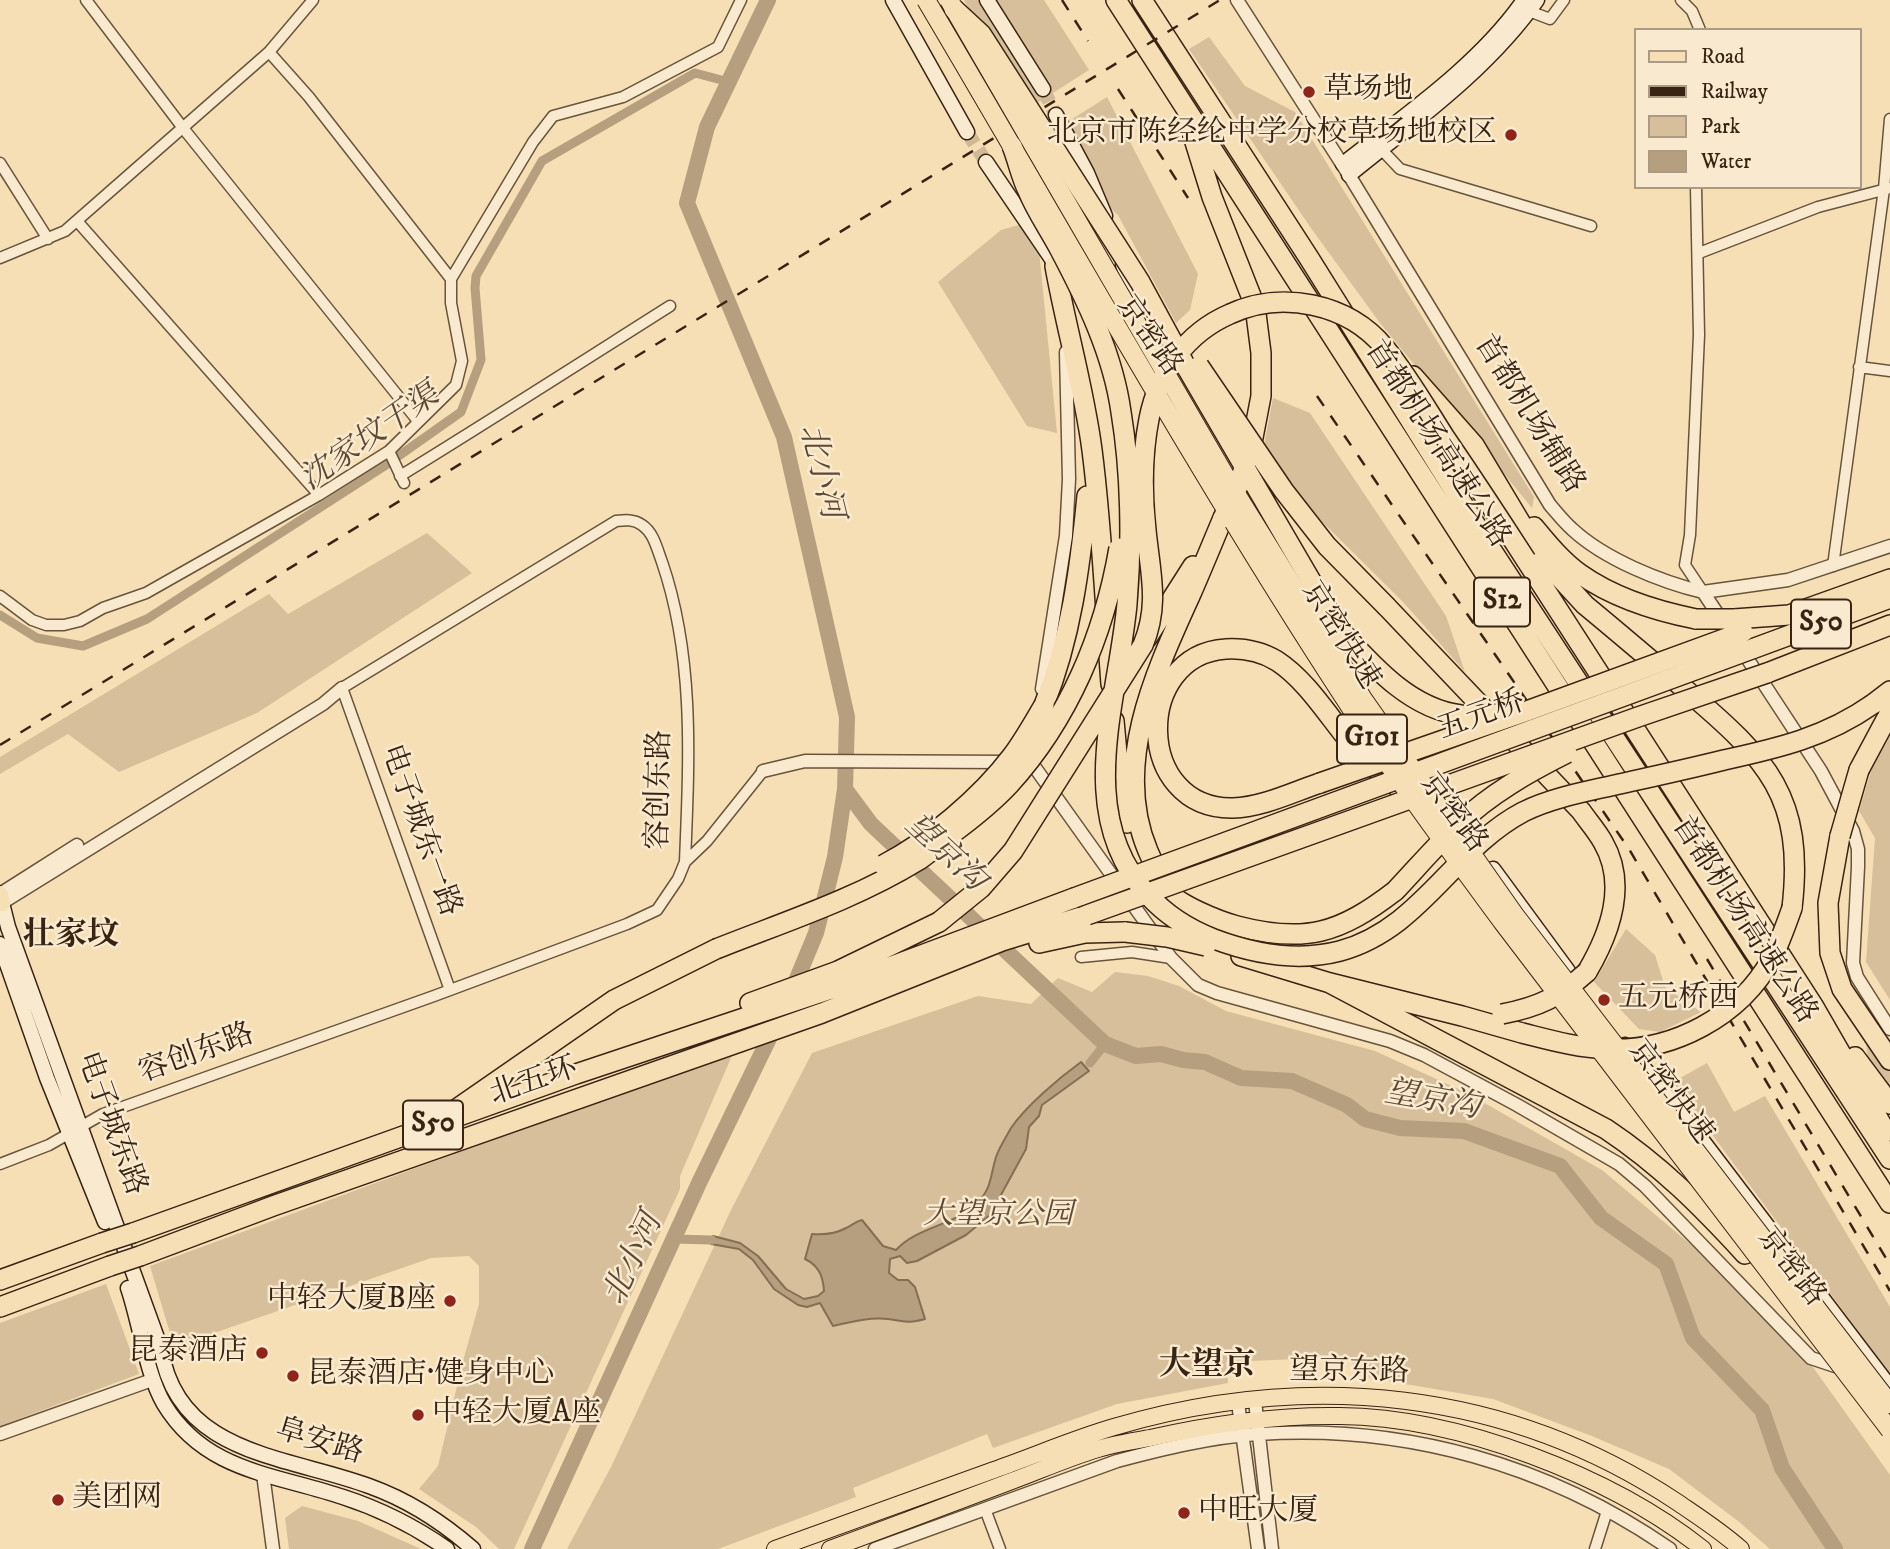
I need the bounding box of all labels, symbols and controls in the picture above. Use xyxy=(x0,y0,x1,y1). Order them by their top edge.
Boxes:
legend xyxy=(1634,28,1862,189)
text: Road xyxy=(1701,44,1745,70)
place label: 草场地 xyxy=(1323,74,1413,110)
text: Railway xyxy=(1701,79,1768,105)
marker: 草场地 xyxy=(1301,84,1317,100)
text: Park xyxy=(1701,114,1740,140)
place label: 北京市陈经纶中学分校草场地校区 xyxy=(1047,117,1497,153)
marker: 北京市陈经纶中学分校草场地校区 xyxy=(1503,127,1519,143)
text: Water xyxy=(1701,149,1751,175)
street label: 京密路 xyxy=(1107,290,1189,384)
street label: 首都机场辅路 xyxy=(1465,329,1591,501)
street label: 首都机场高速公路 xyxy=(1356,335,1516,555)
water label: 沈家坟干渠 xyxy=(294,377,448,501)
water label: 北小河 xyxy=(789,421,849,523)
street label: 京密快速 xyxy=(1292,576,1386,696)
road number: S12 xyxy=(1474,578,1530,626)
road number: S50 xyxy=(1791,600,1851,648)
street label: 五元桥 xyxy=(1434,685,1530,749)
road number: G101 xyxy=(1337,714,1407,764)
street label: 容创东路 xyxy=(642,730,680,850)
street label: 电子城东一路 xyxy=(371,740,467,922)
street label: 京密路 xyxy=(1411,767,1493,861)
water label: 望京沟 xyxy=(896,807,992,901)
street label: 首都机场高速公路 xyxy=(1663,811,1823,1031)
district label: 壮家坟 xyxy=(23,918,119,956)
place label: 五元桥西 xyxy=(1618,982,1738,1018)
marker: 五元桥西 xyxy=(1596,992,1612,1008)
street label: 容创东路 xyxy=(134,1018,260,1092)
street label: 京密快速 xyxy=(1619,1034,1719,1152)
street label: 电子城东路 xyxy=(67,1047,153,1201)
street label: 北五环 xyxy=(486,1051,582,1115)
water label: 望京沟 xyxy=(1381,1075,1483,1129)
road number: S50 xyxy=(403,1100,463,1150)
park label: 大望京公园 xyxy=(923,1199,1073,1235)
water label: 北小河 xyxy=(597,1208,673,1312)
street label: 京密路 xyxy=(1748,1221,1832,1315)
place label: 中轻大厦B座 xyxy=(267,1283,436,1319)
marker: 中轻大厦B座 xyxy=(442,1293,458,1309)
place label: 昆泰酒店 xyxy=(128,1335,248,1371)
marker: 昆泰酒店 xyxy=(254,1345,270,1361)
district label: 大望京 xyxy=(1159,1348,1255,1386)
street label: 望京东路 xyxy=(1289,1354,1409,1392)
place label: 昆泰酒店·健身中心 xyxy=(307,1358,554,1394)
marker: 昆泰酒店·健身中心 xyxy=(285,1368,301,1384)
place label: 中轻大厦A座 xyxy=(432,1397,601,1433)
marker: 中轻大厦A座 xyxy=(410,1407,426,1423)
street label: 阜安路 xyxy=(271,1413,367,1473)
place label: 美团网 xyxy=(72,1482,162,1518)
marker: 美团网 xyxy=(50,1492,66,1508)
place label: 中旺大厦 xyxy=(1198,1495,1318,1531)
marker: 中旺大厦 xyxy=(1176,1505,1192,1521)

